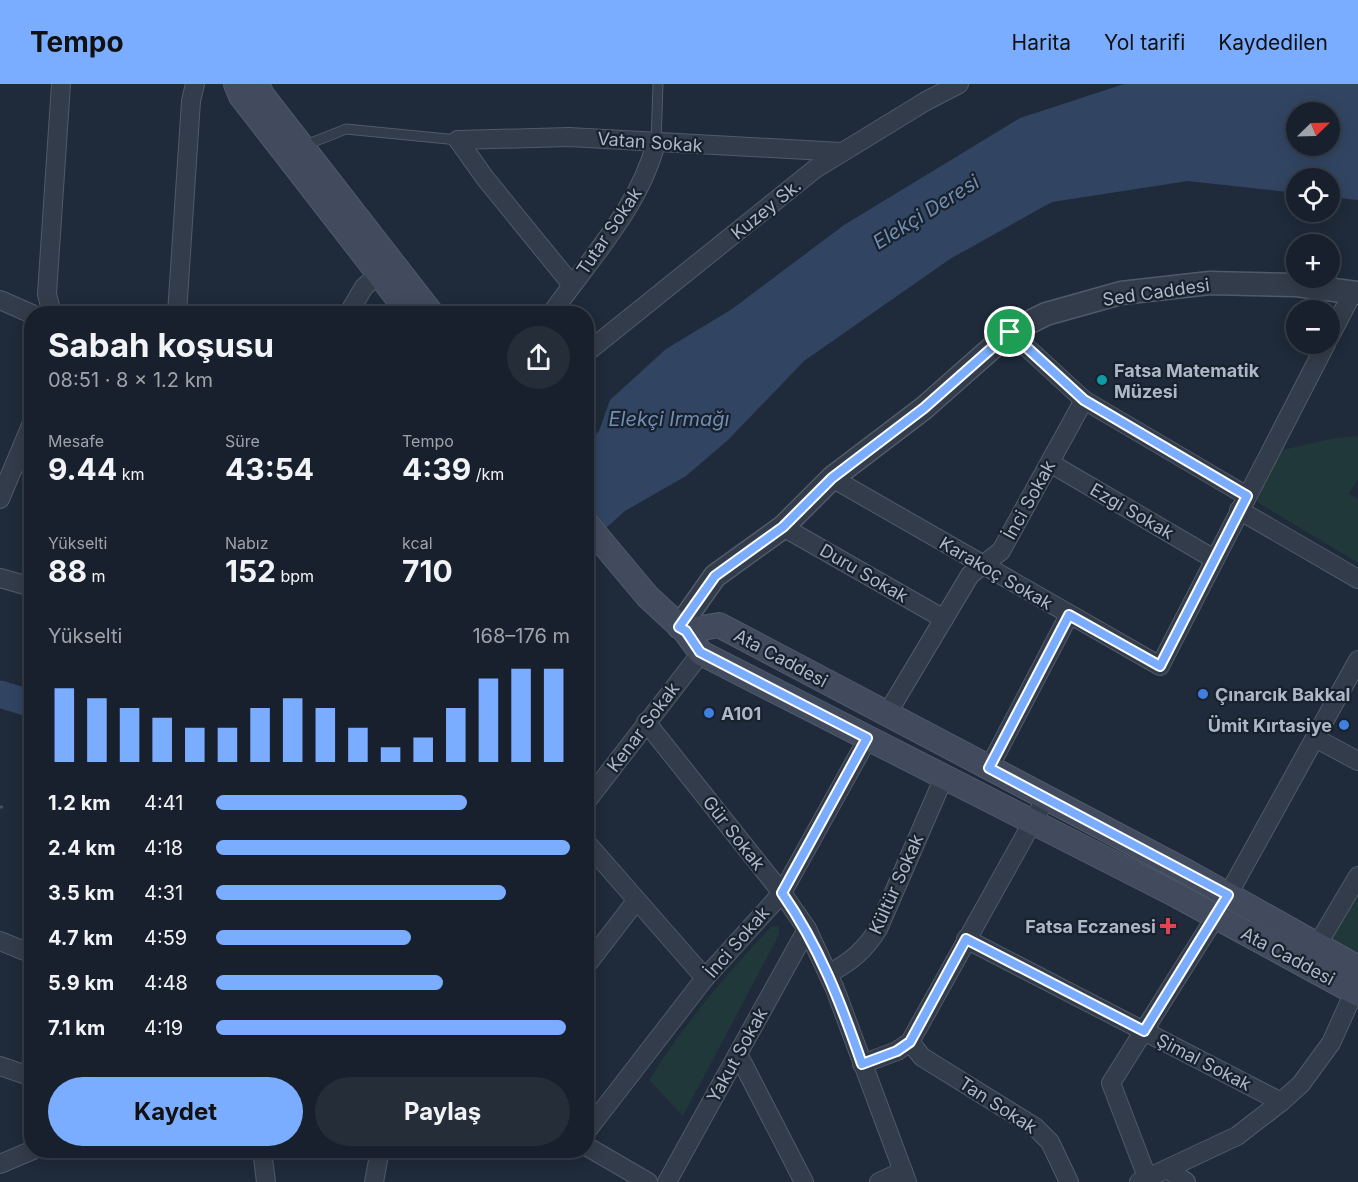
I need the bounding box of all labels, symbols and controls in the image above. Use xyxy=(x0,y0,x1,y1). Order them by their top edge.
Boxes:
text: Tempo xyxy=(30,25,124,59)
text: Harita xyxy=(1012,30,1071,55)
text: Yol tarifi xyxy=(1104,30,1185,55)
text: Kaydedilen xyxy=(1218,30,1328,55)
north arrow xyxy=(1286,102,1340,156)
map controls xyxy=(1286,102,1340,354)
street label: Vatan Sokak xyxy=(597,128,704,156)
button: locate xyxy=(1286,168,1340,222)
water label: Elekçi Deresi xyxy=(868,169,985,254)
street label: Kuzey Sk. xyxy=(727,174,805,244)
street label: Tutar Sokak xyxy=(572,183,646,279)
button: + xyxy=(1286,234,1340,288)
street label: Sed Caddesi xyxy=(1101,274,1211,310)
button: − xyxy=(1286,300,1340,354)
pin xyxy=(984,306,1035,357)
icon: arrive xyxy=(993,315,1026,348)
text: Sabah koşusu xyxy=(48,325,274,365)
button: share xyxy=(507,326,570,389)
place label: Fatsa Matematik Müzesi xyxy=(1114,360,1260,402)
text: 08:51 · 8 × 1.2 km xyxy=(48,368,213,392)
marker: Fatsa Matematik Müzesi xyxy=(1095,373,1109,387)
water label: Elekçi Irmağı xyxy=(609,407,730,431)
text: Mesafe xyxy=(48,431,104,451)
text: Süre xyxy=(225,431,260,451)
text: Tempo xyxy=(402,431,454,451)
text: 9.44 xyxy=(48,451,117,487)
text: 43:54 xyxy=(225,451,314,487)
text: 4:39 xyxy=(402,451,471,487)
street label: İnci Sokak xyxy=(998,456,1059,543)
text: km xyxy=(117,464,145,484)
text: /km xyxy=(471,464,504,484)
street label: Ezgi Sokak xyxy=(1086,479,1178,543)
street label: Karakoç Sokak xyxy=(936,532,1056,614)
text: Yükselti xyxy=(48,533,107,553)
text: Nabız xyxy=(225,533,269,553)
text: kcal xyxy=(402,533,433,553)
street label: Duru Sokak xyxy=(816,539,912,607)
text: 88 xyxy=(48,553,87,589)
text: 152 xyxy=(225,553,276,589)
text: 710 xyxy=(402,553,453,589)
text: m xyxy=(87,566,106,586)
text: bpm xyxy=(276,566,314,586)
text: Yükselti xyxy=(48,624,122,648)
text: 168–176 m xyxy=(472,624,570,648)
street label: Ata Caddesi xyxy=(731,625,831,691)
street label: Kenar Sokak xyxy=(603,678,684,776)
place label: Çınarcık Bakkal xyxy=(1215,684,1350,705)
marker: Çınarcık Bakkal xyxy=(1196,687,1210,701)
place label: A101 xyxy=(721,703,761,724)
marker: A101 xyxy=(702,706,716,720)
place label: Ümit Kırtasiye xyxy=(1208,715,1332,736)
marker: Ümit Kırtasiye xyxy=(1337,718,1351,732)
text: 1.2 km xyxy=(48,791,111,815)
text: 4:41 xyxy=(144,791,183,815)
street label: Gür Sokak xyxy=(699,792,769,874)
street label: Kültür Sokak xyxy=(865,831,927,937)
text: 2.4 km xyxy=(48,836,115,860)
text: 4:18 xyxy=(144,836,183,860)
text: 3.5 km xyxy=(48,881,114,905)
text: 4:31 xyxy=(144,881,183,905)
street label: İnci Sokak xyxy=(700,901,774,982)
place label: Fatsa Eczanesi xyxy=(1025,916,1156,937)
marker: Fatsa Eczanesi xyxy=(1161,919,1175,933)
street label: Ata Caddesi xyxy=(1238,923,1338,989)
text: 4.7 km xyxy=(48,926,113,950)
text: 4:59 xyxy=(144,926,187,950)
text: 5.9 km xyxy=(48,971,114,995)
text: 4:48 xyxy=(144,971,188,995)
street label: Yakut Sokak xyxy=(702,1004,772,1106)
text: 7.1 km xyxy=(48,1016,105,1040)
text: 4:19 xyxy=(144,1016,183,1040)
street label: Şimal Sokak xyxy=(1153,1029,1255,1095)
street label: Tan Sokak xyxy=(955,1072,1041,1138)
button: Kaydet xyxy=(48,1077,303,1146)
button: Paylaş xyxy=(315,1077,570,1146)

